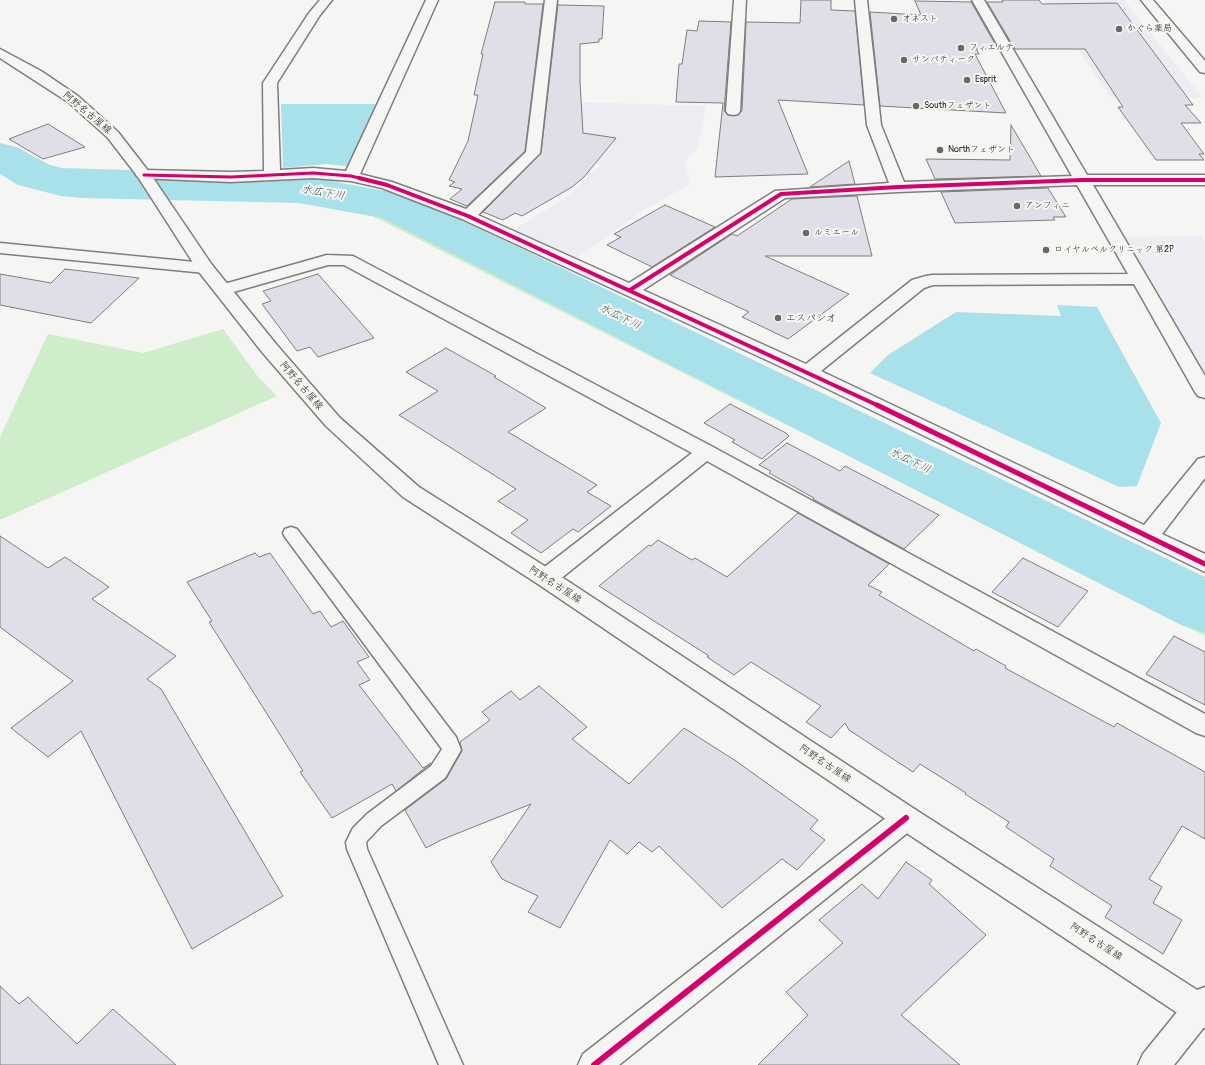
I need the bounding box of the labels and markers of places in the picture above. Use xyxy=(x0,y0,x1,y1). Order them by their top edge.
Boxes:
marker: オネスト xyxy=(889,14,899,24)
place label: オネスト xyxy=(902,14,938,24)
marker: かぐら薬局 xyxy=(1114,24,1124,34)
place label: かぐら薬局 xyxy=(1127,24,1172,34)
marker: フィエルテ xyxy=(956,43,966,53)
place label: フィエルテ xyxy=(969,43,1014,53)
marker: サンパティーク xyxy=(899,55,909,65)
place label: サンパティーク xyxy=(912,55,975,65)
marker: Esprit xyxy=(962,75,972,85)
place label: Esprit xyxy=(975,75,996,85)
marker: Southフェザント xyxy=(911,101,921,111)
place label: Southフェザント xyxy=(924,101,991,111)
marker: Northフェザント xyxy=(935,145,945,155)
place label: Northフェザント xyxy=(948,145,1015,155)
marker: アンフィニ xyxy=(1012,201,1022,211)
place label: アンフィニ xyxy=(1025,201,1070,211)
marker: ルミエール xyxy=(801,228,811,238)
place label: ルミエール xyxy=(814,228,859,238)
marker: ロイヤルベルクリニック 第2P xyxy=(1041,245,1051,255)
place label: ロイヤルベルクリニック 第2P xyxy=(1054,245,1174,255)
place label: エスパシオ xyxy=(786,312,836,324)
marker: エスパシオ xyxy=(773,313,783,323)

